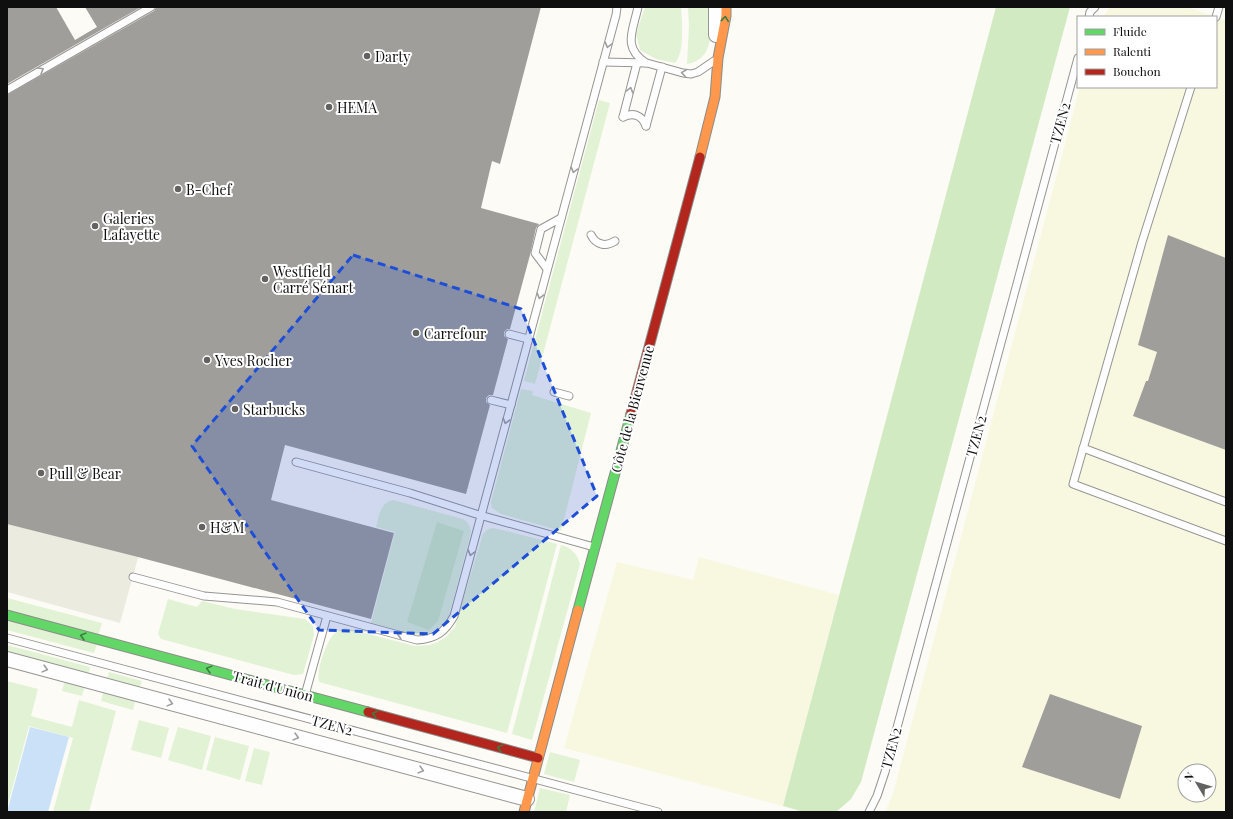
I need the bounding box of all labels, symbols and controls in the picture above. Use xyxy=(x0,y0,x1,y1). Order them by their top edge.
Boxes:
one-way arrow xyxy=(720,16,729,22)
legend xyxy=(1077,16,1217,88)
text: Fluide xyxy=(1113,23,1147,39)
one-way arrow xyxy=(604,41,613,48)
text: Ralenti xyxy=(1113,43,1152,59)
place label: Darty xyxy=(375,47,410,66)
marker: Darty xyxy=(362,51,372,61)
text: Bouchon xyxy=(1113,63,1161,79)
one-way arrow xyxy=(37,68,44,75)
one-way arrow xyxy=(681,68,687,77)
one-way arrow xyxy=(625,87,634,94)
place label: HEMA xyxy=(337,98,377,117)
street label: TZEN2 xyxy=(1045,100,1075,146)
marker: HEMA xyxy=(324,102,334,112)
one-way arrow xyxy=(570,167,579,174)
place label: B-Chef xyxy=(186,180,233,199)
marker: B-Chef xyxy=(173,184,183,194)
place label: Galeries Lafayette xyxy=(103,209,160,244)
marker: Galeries Lafayette xyxy=(90,221,100,231)
place label: Westfield Carré Sénart xyxy=(272,262,355,297)
marker: Westfield Carré Sénart xyxy=(260,274,270,284)
one-way arrow xyxy=(536,292,545,299)
place label: Carrefour xyxy=(424,324,487,343)
marker: Carrefour xyxy=(411,328,421,338)
street label: Côte de la Bienvenue xyxy=(606,343,658,475)
place label: Yves Rocher xyxy=(214,351,292,370)
marker: Yves Rocher xyxy=(202,355,212,365)
place label: Starbucks xyxy=(243,400,305,419)
marker: Starbucks xyxy=(230,404,240,414)
street label: TZEN2 xyxy=(961,413,991,459)
one-way arrow xyxy=(503,418,511,425)
place label: Pull & Bear xyxy=(49,464,122,483)
marker: Pull & Bear xyxy=(36,468,46,478)
place label: H&M xyxy=(210,518,245,537)
marker: H&M xyxy=(197,522,207,532)
one-way arrow xyxy=(467,550,476,557)
one-way arrow xyxy=(80,632,86,640)
one-way arrow xyxy=(397,632,403,640)
one-way arrow xyxy=(41,664,48,673)
one-way arrow xyxy=(205,665,212,674)
street label: Trait d'Union xyxy=(231,666,316,706)
one-way arrow xyxy=(167,698,174,707)
street label: TZEN2 xyxy=(309,710,355,740)
one-way arrow xyxy=(371,710,378,719)
street label: TZEN2 xyxy=(876,725,906,771)
one-way arrow xyxy=(292,732,299,741)
one-way arrow xyxy=(497,744,504,753)
north arrow xyxy=(1177,763,1217,803)
one-way arrow xyxy=(418,766,425,774)
text: N xyxy=(1180,769,1197,784)

